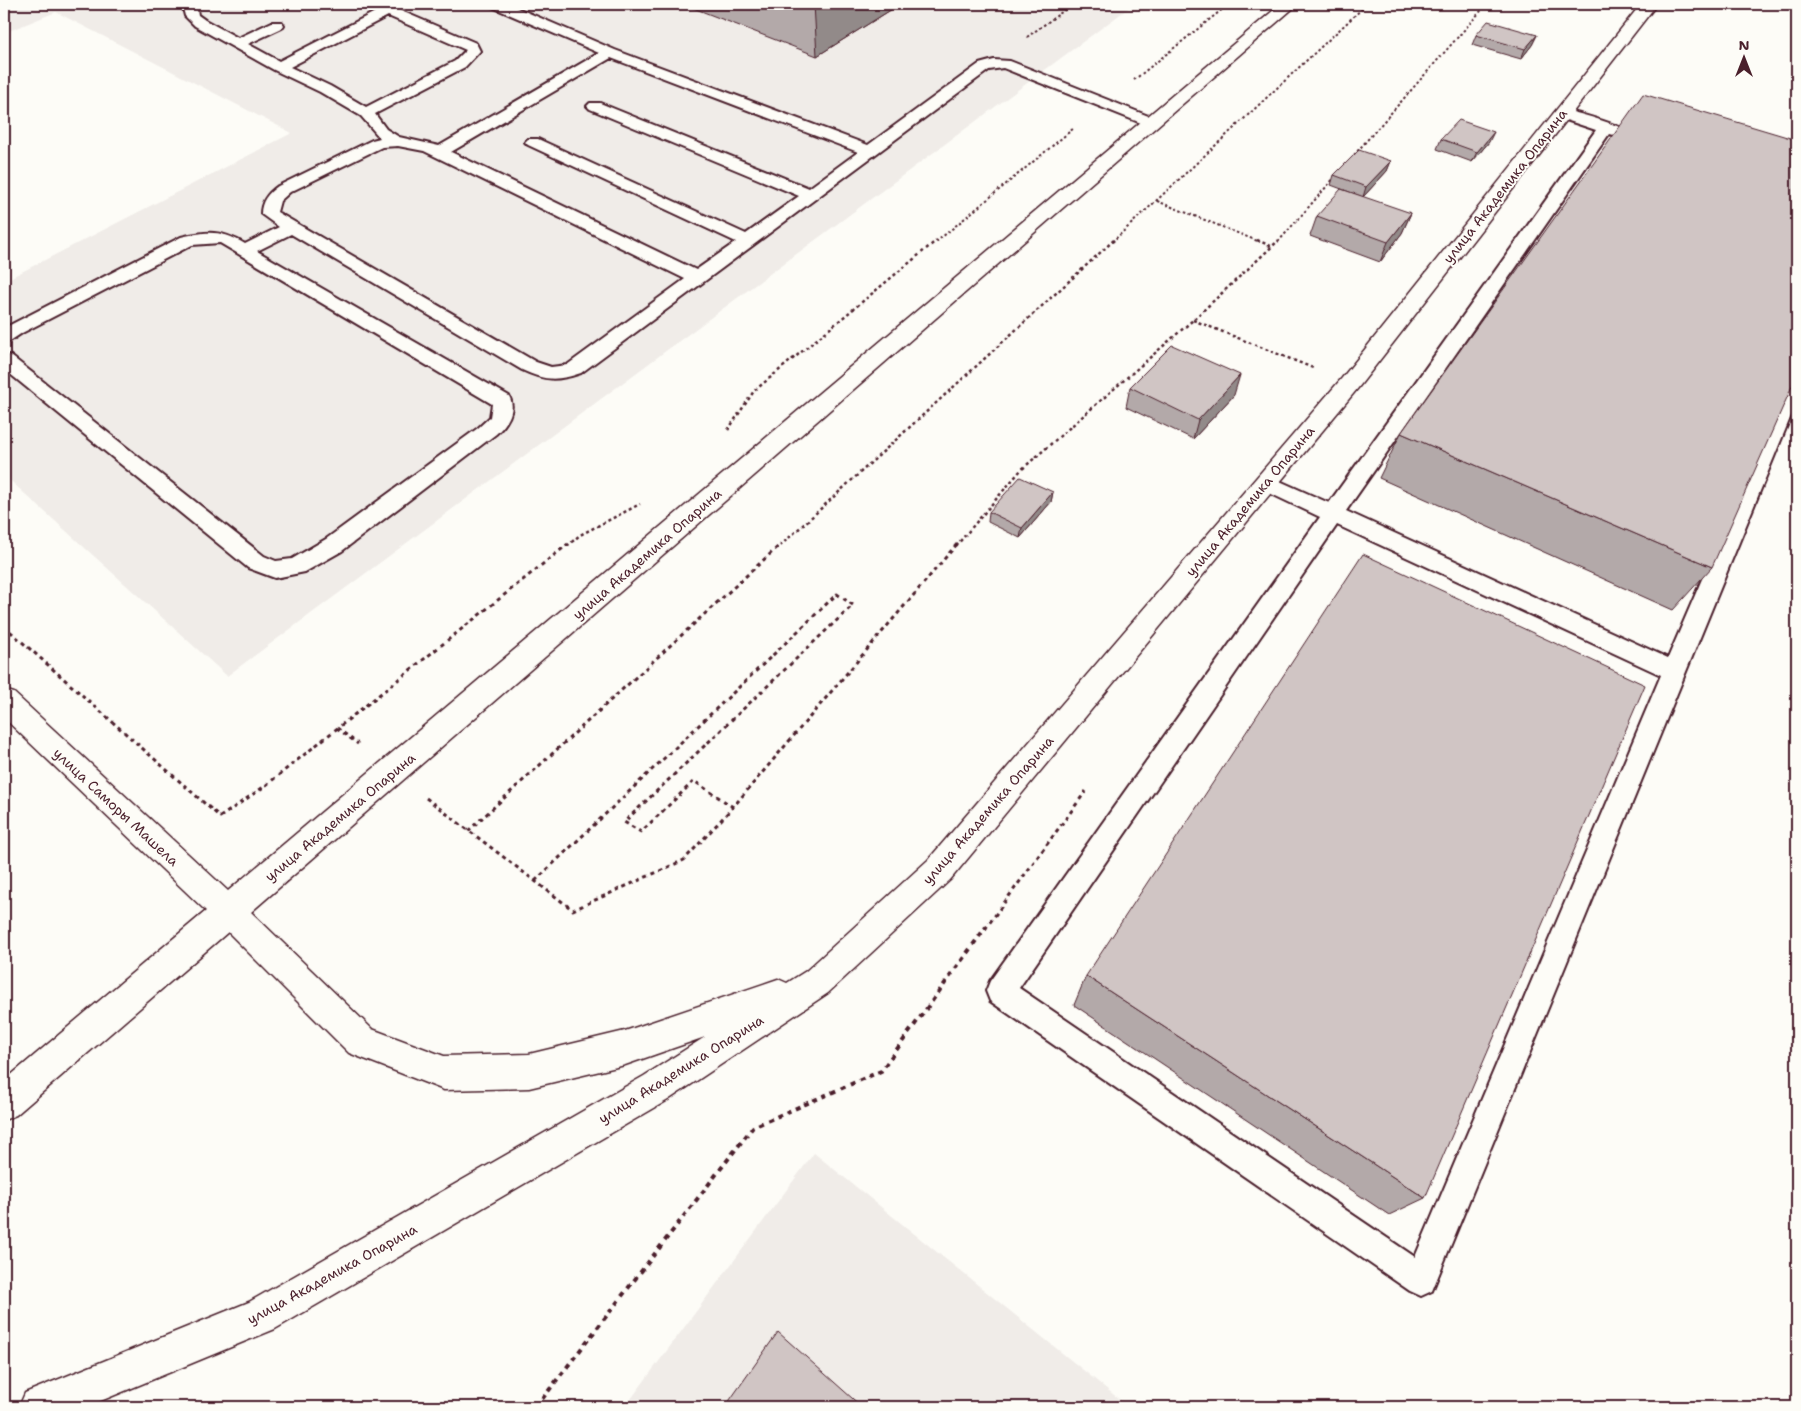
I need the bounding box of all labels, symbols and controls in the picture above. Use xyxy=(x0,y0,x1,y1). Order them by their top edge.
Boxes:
north arrow xyxy=(1718,32,1768,82)
text: N xyxy=(1738,36,1750,54)
street label: улица Академика Опарина xyxy=(1439,105,1571,267)
street label: улица Академика Опарина xyxy=(1182,422,1319,580)
street label: улица Академика Опарина xyxy=(569,484,725,624)
street label: улица Академика Опарина xyxy=(918,732,1058,888)
street label: улица Саморы Машела xyxy=(49,744,183,870)
street label: улица Академика Опарина xyxy=(261,748,419,885)
street label: улица Академика Опарина xyxy=(595,1011,767,1127)
street label: улица Академика Опарина xyxy=(244,1220,420,1328)

